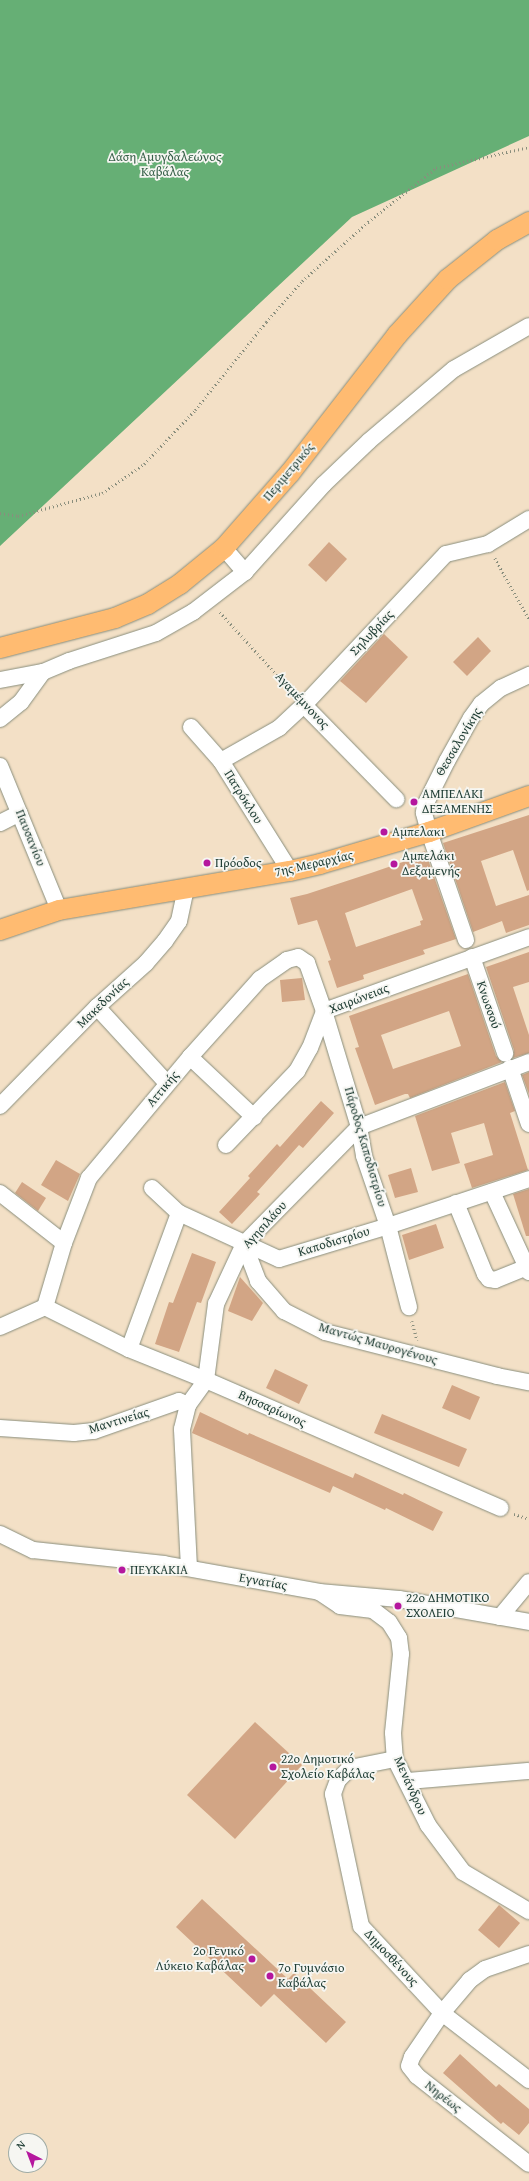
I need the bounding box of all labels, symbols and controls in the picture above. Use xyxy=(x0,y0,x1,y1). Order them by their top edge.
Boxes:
park label: Δάση Αμυγδαλεώνος Καβάλας xyxy=(109,150,221,181)
street label: Περιμετρικός xyxy=(260,440,318,504)
street label: Σηλυβρίας xyxy=(347,607,397,659)
street label: Αγαμέμνονος xyxy=(272,669,332,733)
street label: Θεσσαλονίκης xyxy=(432,705,486,779)
street label: Πατρόκλου xyxy=(220,767,266,827)
place label: ΑΜΠΕΛΑΚΙ ΔΕΞΑΜΕΝΗΣ xyxy=(422,787,492,818)
marker: ΑΜΠΕΛΑΚΙ ΔΕΞΑΜΕΝΗΣ xyxy=(409,797,419,807)
street label: Παυσανίου xyxy=(12,807,48,869)
place label: Αμπελακι xyxy=(392,824,445,840)
marker: Αμπελακι xyxy=(379,827,389,837)
street label: 7ης Μεραρχίας xyxy=(273,847,355,881)
place label: Αμπελάκι Δεξαμενής xyxy=(402,849,460,880)
place label: Πρόοδος xyxy=(215,855,261,871)
marker: Πρόοδος xyxy=(202,858,212,868)
marker: Αμπελάκι Δεξαμενής xyxy=(389,859,399,869)
street label: Μακεδονίας xyxy=(74,974,132,1032)
street label: Κνωσσού xyxy=(473,979,503,1031)
street label: Χαιρώνειας xyxy=(327,980,391,1018)
street label: Αττικής xyxy=(144,1068,182,1110)
street label: Πάροδος Καποδιστρίου xyxy=(340,1085,390,1209)
street label: Αγησιλάου xyxy=(240,1198,290,1252)
street label: Καποδιστρίου xyxy=(296,1224,372,1260)
street label: Μαντώς Μαυρογένους xyxy=(317,1320,439,1368)
street label: Βησσαρίωνος xyxy=(236,1387,308,1431)
street label: Μαντινείας xyxy=(87,1404,151,1438)
place label: ΠΕΥΚΑΚΙΑ xyxy=(130,1562,188,1578)
marker: ΠΕΥΚΑΚΙΑ xyxy=(117,1565,127,1575)
street label: Εγνατίας xyxy=(238,1570,288,1594)
place label: 22ο ΔΗΜΟΤΙΚΟ ΣΧΟΛΕΙΟ xyxy=(406,1591,489,1622)
marker: 22ο ΔΗΜΟΤΙΚΟ ΣΧΟΛΕΙΟ xyxy=(393,1601,403,1611)
place label: 22ο Δημοτικό Σχολείο Καβάλας xyxy=(281,1752,375,1783)
street label: Μενάνδρου xyxy=(390,1754,430,1818)
marker: 22ο Δημοτικό Σχολείο Καβάλας xyxy=(268,1762,278,1772)
street label: Δημοσθένους xyxy=(361,1926,421,1990)
place label: 2ο Γενικό Λύκειο Καβάλας xyxy=(156,1944,244,1975)
marker: 2ο Γενικό Λύκειο Καβάλας xyxy=(247,1954,257,1964)
place label: 7ο Γυμνάσιο Καβάλας xyxy=(278,1961,345,1992)
marker: 7ο Γυμνάσιο Καβάλας xyxy=(265,1971,275,1981)
street label: Νηρέως xyxy=(422,2078,464,2116)
north arrow xyxy=(8,2133,48,2173)
text: N xyxy=(13,2136,29,2153)

